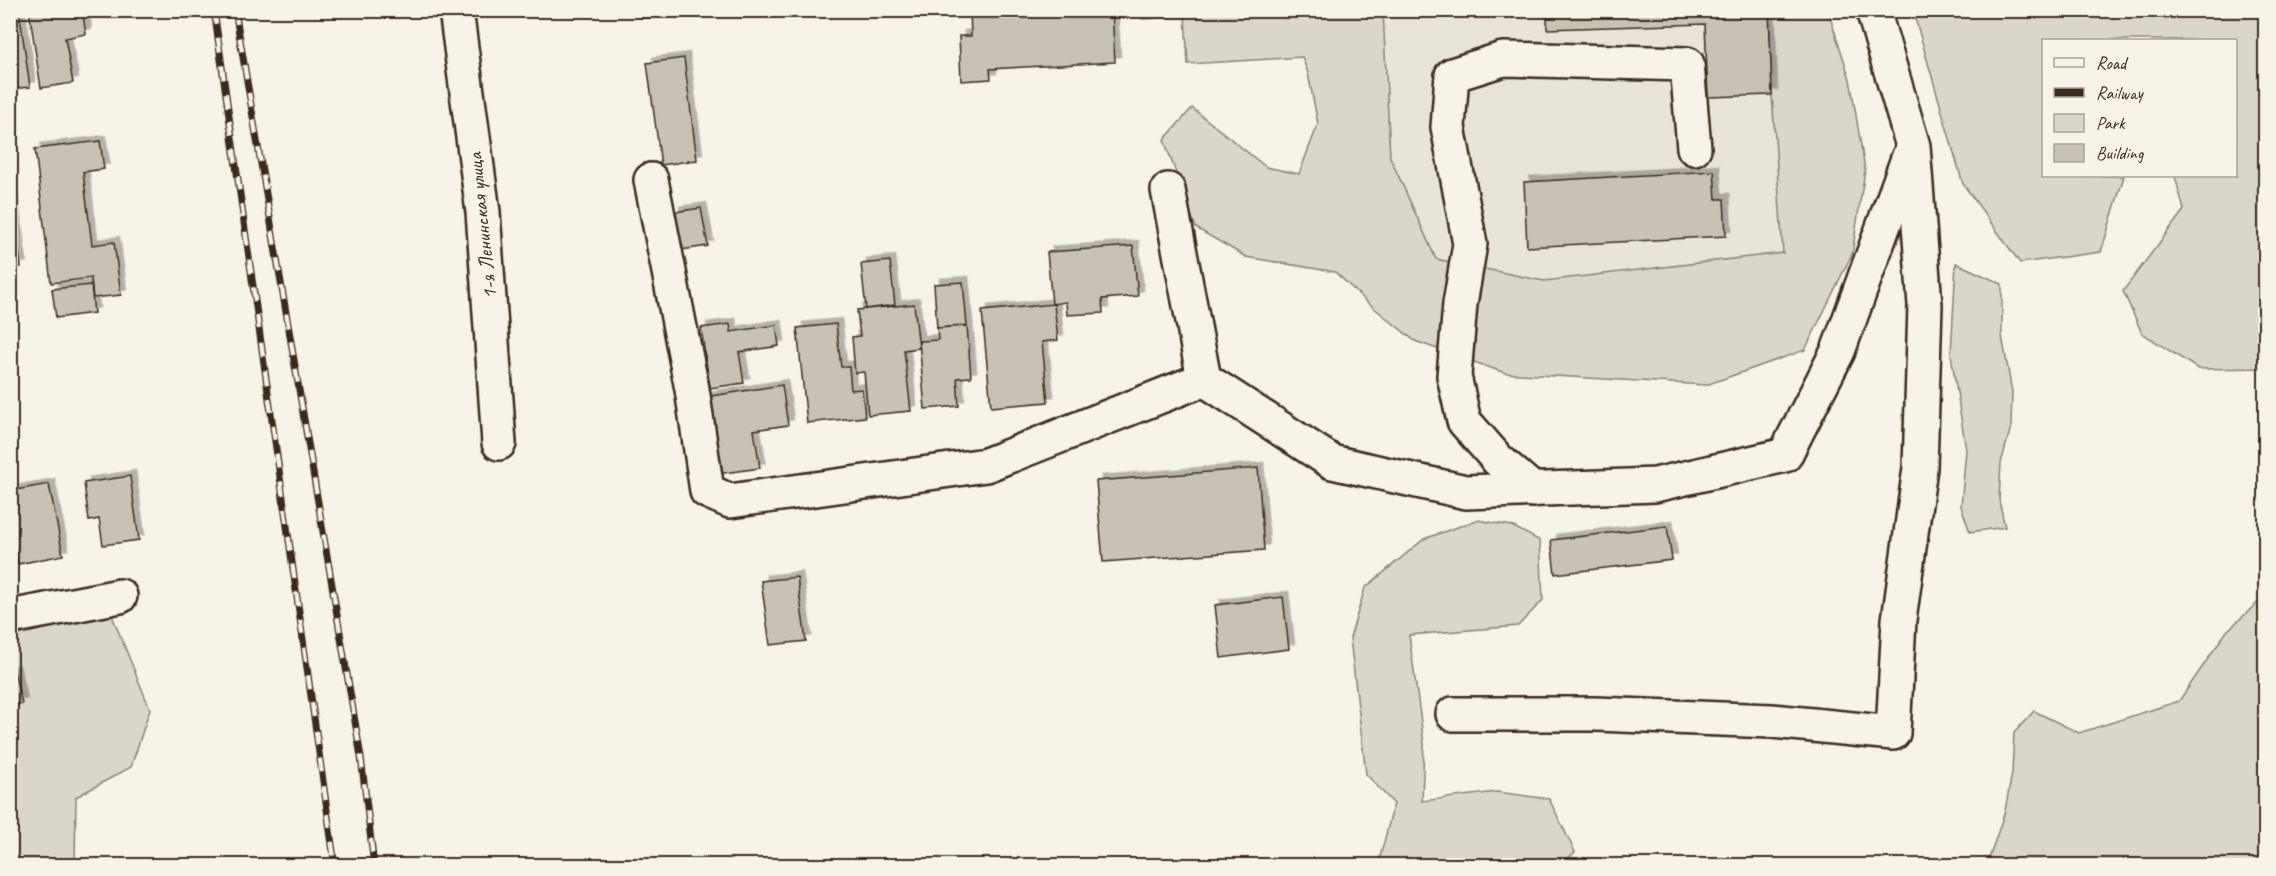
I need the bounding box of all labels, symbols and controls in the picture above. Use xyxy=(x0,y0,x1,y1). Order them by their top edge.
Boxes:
legend xyxy=(2042,39,2237,177)
text: Road xyxy=(2096,52,2129,74)
text: Railway xyxy=(2096,82,2144,104)
text: Park xyxy=(2096,112,2126,134)
text: Building xyxy=(2096,142,2145,164)
street label: 1-я Ленинская улица xyxy=(461,150,503,300)

